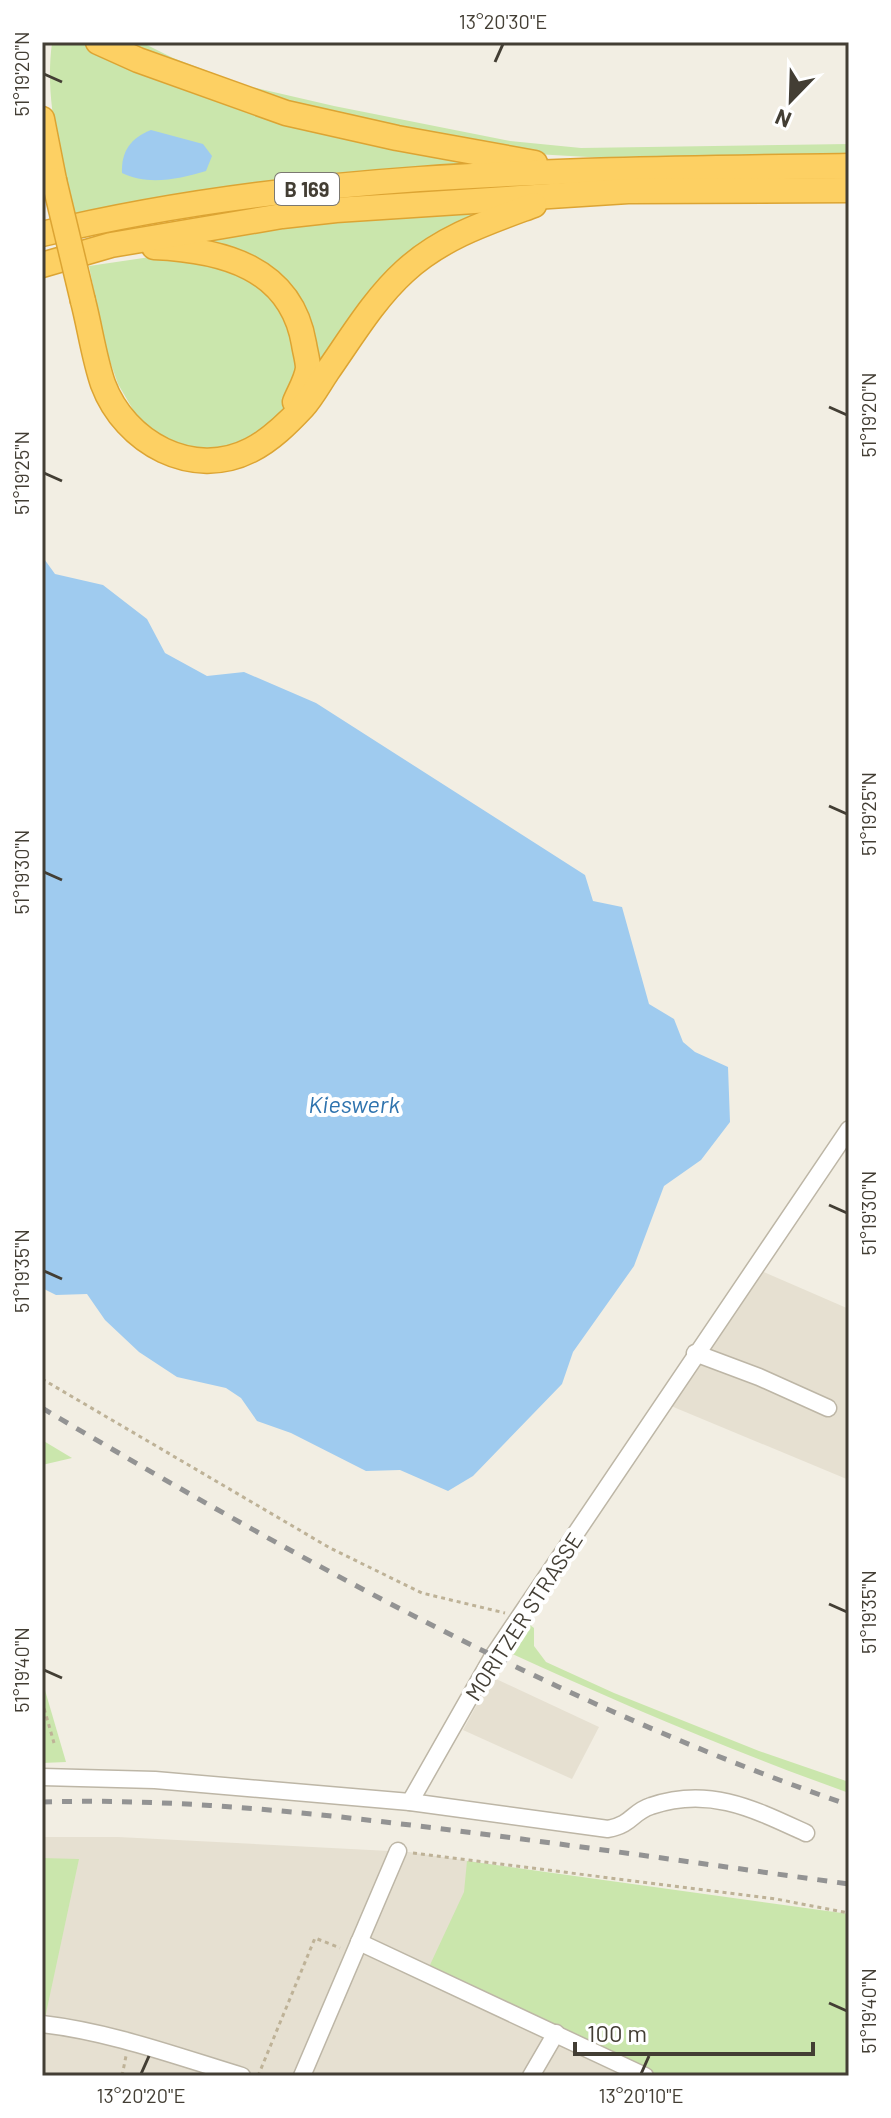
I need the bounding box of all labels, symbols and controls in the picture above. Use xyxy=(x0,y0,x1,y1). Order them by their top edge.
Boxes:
text: 13°20'30"E xyxy=(459,9,547,33)
text: 51°19'20"N xyxy=(9,31,33,117)
north arrow xyxy=(751,60,831,140)
text: N xyxy=(771,105,795,134)
road number: B 169 xyxy=(275,173,339,205)
text: 51°19'20"N xyxy=(856,372,880,458)
text: 51°19'25"N xyxy=(9,431,33,515)
text: 51°19'25"N xyxy=(856,772,880,856)
text: 51°19'30"N xyxy=(9,830,33,914)
water label: Kieswerk xyxy=(308,1089,400,1118)
text: 51°19'30"N xyxy=(856,1171,880,1255)
text: 51°19'35"N xyxy=(9,1229,33,1313)
street label: MORITZER STRASSE xyxy=(459,1527,587,1705)
text: 51°19'35"N xyxy=(856,1570,880,1654)
text: 51°19'40"N xyxy=(9,1627,33,1713)
text: 51°19'40"N xyxy=(856,1968,880,2054)
scale bar xyxy=(575,2006,813,2056)
text: 100 m xyxy=(587,2018,647,2047)
text: 13°20'20"E xyxy=(97,2083,185,2107)
text: 13°20'10"E xyxy=(598,2083,684,2107)

